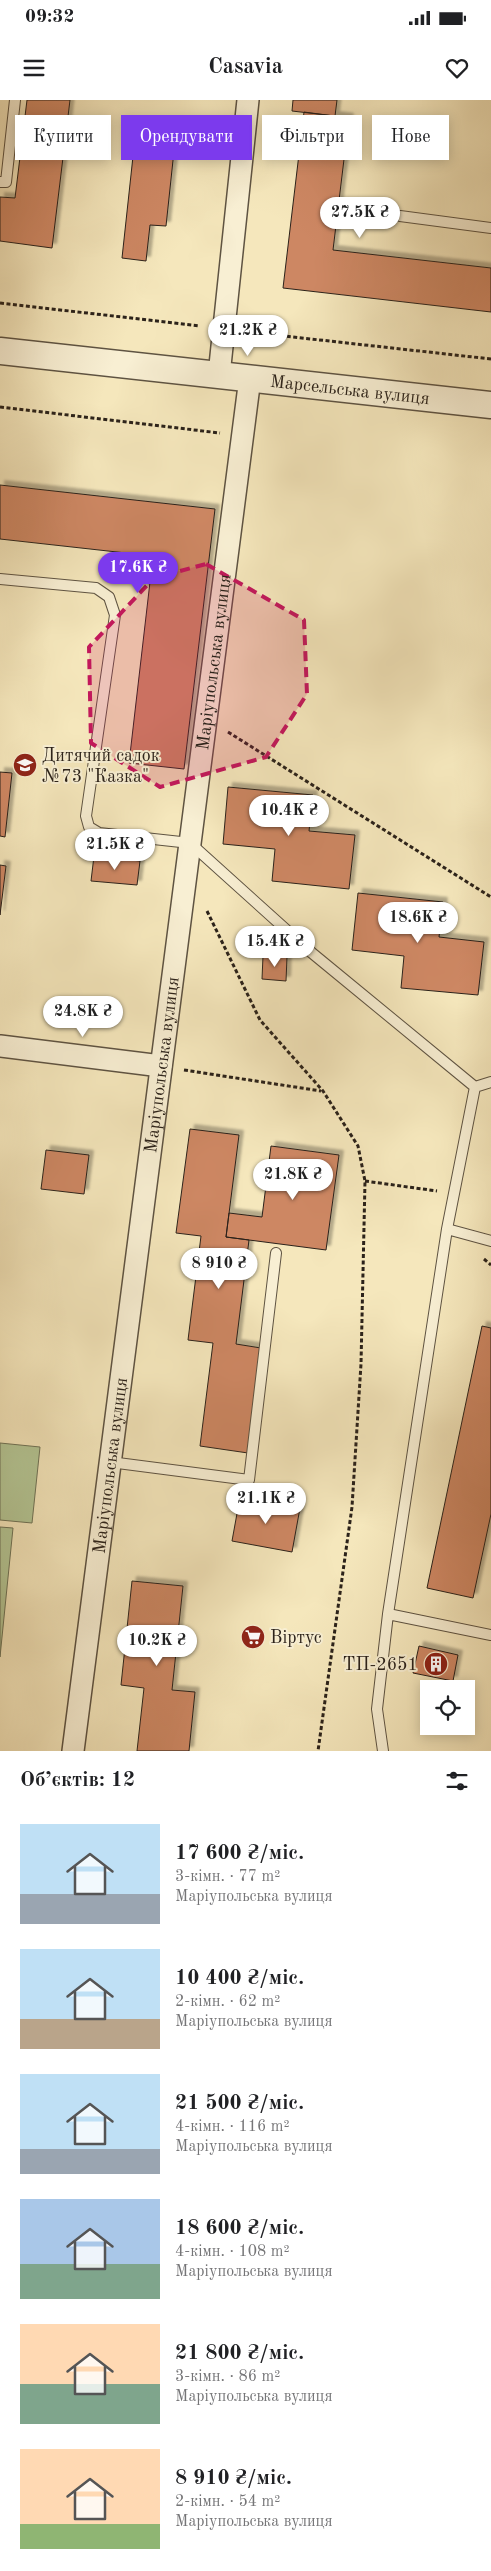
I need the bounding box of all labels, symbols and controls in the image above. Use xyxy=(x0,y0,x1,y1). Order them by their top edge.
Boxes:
text: 09:32 xyxy=(25,8,74,27)
icon: menu xyxy=(20,54,48,82)
icon: heart xyxy=(443,54,471,82)
text: Casavia xyxy=(208,56,283,78)
chip: Купити xyxy=(15,115,111,160)
chip: Орендувати xyxy=(121,115,252,160)
chip: Фільтри xyxy=(262,115,362,160)
chip: Нове xyxy=(372,115,449,160)
pin: 27.5K ₴ xyxy=(314,196,406,239)
text: 27.5K ₴ xyxy=(331,205,389,221)
pin: 21.2K ₴ xyxy=(202,314,294,357)
text: 21.2K ₴ xyxy=(219,323,277,339)
street label: Марсельська вулиця xyxy=(269,373,431,408)
pin: 17.6K ₴ xyxy=(92,552,184,594)
text: 17.6K ₴ xyxy=(109,560,167,576)
street label: Маріупольська вулиця xyxy=(194,573,235,751)
place label: Дитячий садок №73 "Казка" xyxy=(42,747,160,786)
school or university icon: Дитячий садок №73 "Казка" xyxy=(12,752,38,778)
pin: 10.4K ₴ xyxy=(243,794,335,837)
text: 10.4K ₴ xyxy=(260,803,318,819)
pin: 21.5K ₴ xyxy=(69,828,161,871)
text: 21.5K ₴ xyxy=(86,837,144,853)
pin: 18.6K ₴ xyxy=(372,902,464,944)
text: 18.6K ₴ xyxy=(389,910,447,926)
pin: 15.4K ₴ xyxy=(229,926,321,968)
text: 15.4K ₴ xyxy=(246,934,304,950)
street label: Маріупольська вулиця xyxy=(142,976,183,1154)
pin: 24.8K ₴ xyxy=(37,996,129,1038)
text: 24.8K ₴ xyxy=(54,1004,112,1020)
pin: 21.8K ₴ xyxy=(247,1158,339,1201)
text: 21.8K ₴ xyxy=(264,1167,322,1183)
pin: 8 910 ₴ xyxy=(173,1248,265,1290)
text: 8 910 ₴ xyxy=(192,1256,246,1272)
street label: Маріупольська вулиця xyxy=(91,1376,131,1555)
pin: 21.1K ₴ xyxy=(220,1482,312,1525)
text: 21.1K ₴ xyxy=(237,1491,295,1507)
pin: 10.2K ₴ xyxy=(111,1624,203,1667)
supermarket icon: Вiртус xyxy=(240,1624,266,1650)
place label: Вiртус xyxy=(270,1629,322,1647)
text: 10.2K ₴ xyxy=(128,1633,186,1649)
building icon: ТП-2651 xyxy=(423,1651,449,1677)
place label: ТП-2651 xyxy=(343,1656,418,1674)
map controls xyxy=(420,1680,475,1735)
button: locate xyxy=(420,1680,475,1735)
icon: filters xyxy=(443,1767,471,1795)
text: Об’єктів: 12 xyxy=(20,1770,135,1791)
text: 17 600 ₴/міс. xyxy=(175,1843,304,1864)
icon: home xyxy=(60,1844,120,1904)
text: 3-кімн. · 77 m² xyxy=(175,1869,280,1885)
text: Маріупольська вулиця xyxy=(175,1889,333,1905)
text: 10 400 ₴/міс. xyxy=(175,1968,304,1989)
icon: home xyxy=(60,1969,120,2029)
text: 2-кімн. · 62 m² xyxy=(175,1994,280,2010)
text: Маріупольська вулиця xyxy=(175,2014,333,2030)
text: 21 500 ₴/міс. xyxy=(175,2093,304,2114)
icon: home xyxy=(60,2094,120,2154)
text: 4-кімн. · 116 m² xyxy=(175,2119,290,2135)
text: Маріупольська вулиця xyxy=(175,2139,333,2155)
text: 18 600 ₴/міс. xyxy=(175,2218,304,2239)
icon: home xyxy=(60,2219,120,2279)
text: 4-кімн. · 108 m² xyxy=(175,2244,290,2260)
text: Маріупольська вулиця xyxy=(175,2264,333,2280)
text: 21 800 ₴/міс. xyxy=(175,2343,304,2364)
icon: home xyxy=(60,2344,120,2404)
text: 3-кімн. · 86 m² xyxy=(175,2369,280,2385)
text: Маріупольська вулиця xyxy=(175,2389,333,2405)
text: 8 910 ₴/міс. xyxy=(175,2468,292,2489)
icon: home xyxy=(60,2469,120,2529)
text: 2-кімн. · 54 m² xyxy=(175,2494,280,2510)
text: Маріупольська вулиця xyxy=(175,2514,333,2530)

